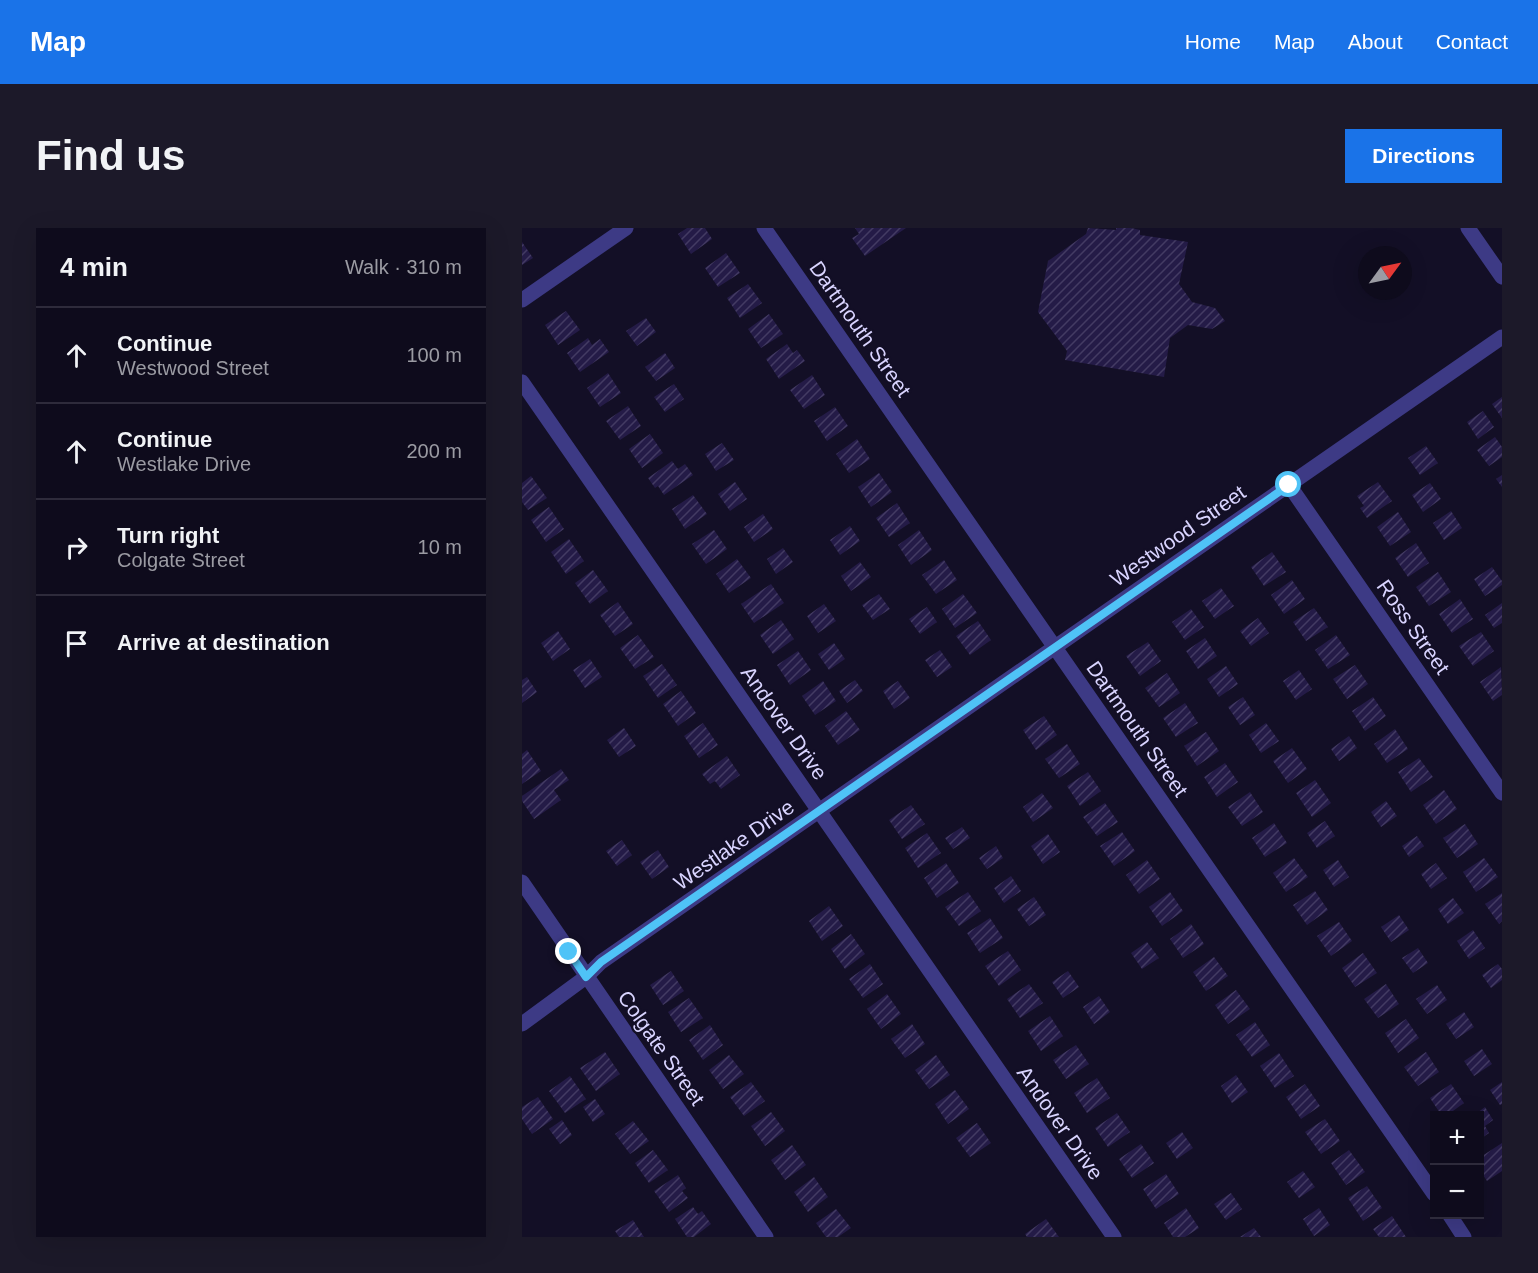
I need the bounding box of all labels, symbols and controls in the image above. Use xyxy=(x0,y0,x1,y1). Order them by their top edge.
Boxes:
text: Map xyxy=(30,26,86,57)
text: Home xyxy=(1185,30,1241,53)
text: Map xyxy=(1274,30,1315,53)
text: About xyxy=(1348,30,1403,53)
text: Contact xyxy=(1436,30,1508,53)
button: Directions xyxy=(1345,129,1502,183)
text: Find us xyxy=(36,132,185,179)
north arrow xyxy=(1358,246,1412,300)
text: 4 min xyxy=(60,252,128,282)
text: Walk · 310 m xyxy=(345,256,462,278)
street label: Dartmouth Street xyxy=(805,257,916,401)
text: Continue xyxy=(117,331,212,356)
icon: ahead xyxy=(60,339,93,372)
text: 100 m xyxy=(406,344,462,366)
text: Westwood Street xyxy=(117,357,269,379)
text: Continue xyxy=(117,427,212,452)
icon: ahead xyxy=(60,435,93,468)
text: 200 m xyxy=(406,440,462,462)
text: Westlake Drive xyxy=(117,453,251,475)
route start xyxy=(1275,471,1301,497)
street label: Westwood Street xyxy=(1106,480,1250,591)
text: Turn right xyxy=(117,523,219,548)
icon: right xyxy=(60,531,93,564)
text: 10 m xyxy=(418,536,462,558)
text: Colgate Street xyxy=(117,549,245,571)
street label: Ross Street xyxy=(1373,575,1454,678)
icon: arrive xyxy=(60,627,93,660)
text: Arrive at destination xyxy=(117,630,330,655)
street label: Dartmouth Street xyxy=(1082,657,1193,801)
street label: Andover Drive xyxy=(737,662,832,784)
street label: Westlake Drive xyxy=(669,795,798,894)
route end xyxy=(555,938,581,964)
street label: Colgate Street xyxy=(613,986,709,1109)
street label: Andover Drive xyxy=(1013,1062,1108,1184)
map controls xyxy=(1430,1111,1484,1219)
button: + xyxy=(1430,1111,1484,1165)
button: − xyxy=(1430,1165,1484,1219)

